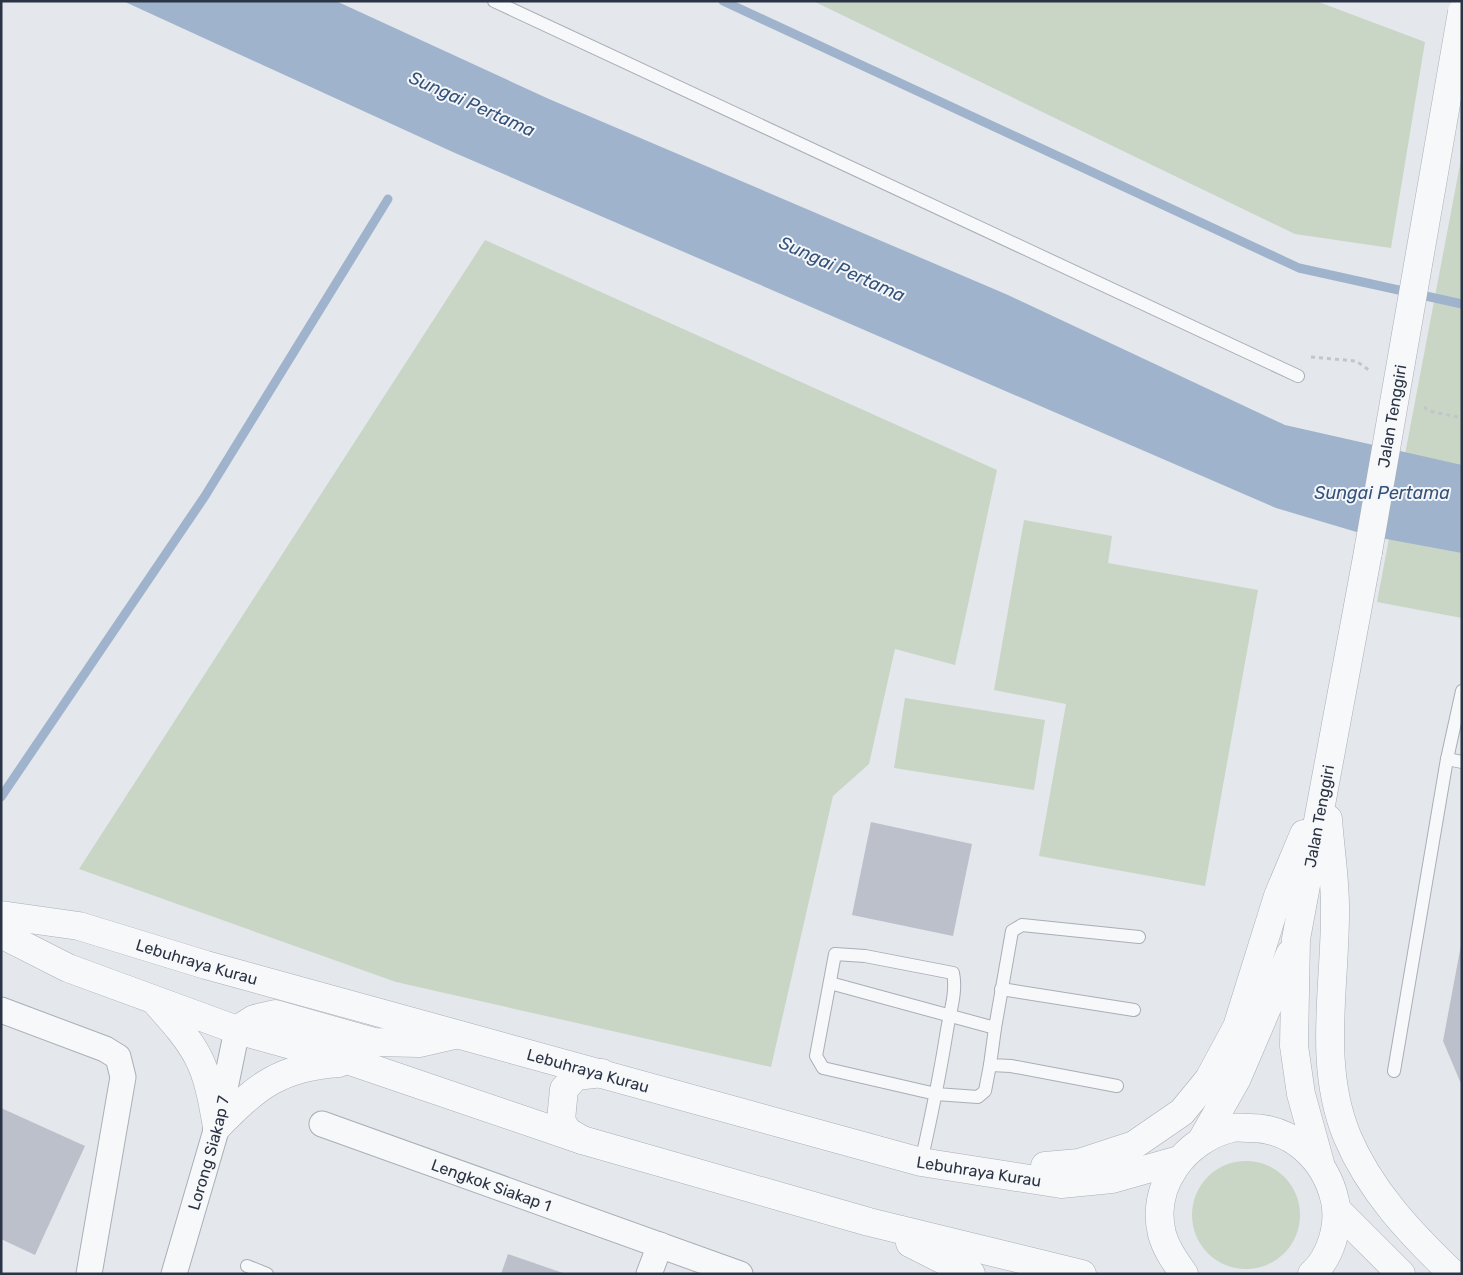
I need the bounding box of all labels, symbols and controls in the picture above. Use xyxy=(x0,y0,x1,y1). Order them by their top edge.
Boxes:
water label: Sungai Pertama xyxy=(406,66,539,142)
water label: Sungai Pertama xyxy=(776,231,909,307)
street label: Jalan Tenggiri xyxy=(1373,363,1410,469)
water label: Sungai Pertama xyxy=(1314,482,1450,504)
street label: Jalan Tenggiri xyxy=(1300,763,1338,869)
street label: Lebuhraya Kurau xyxy=(134,935,260,988)
street label: Lebuhraya Kurau xyxy=(525,1044,651,1096)
street label: Lorong Siakap 7 xyxy=(184,1094,233,1212)
street label: Lebuhraya Kurau xyxy=(915,1152,1043,1190)
street label: Lengkok Siakap 1 xyxy=(429,1155,554,1215)

